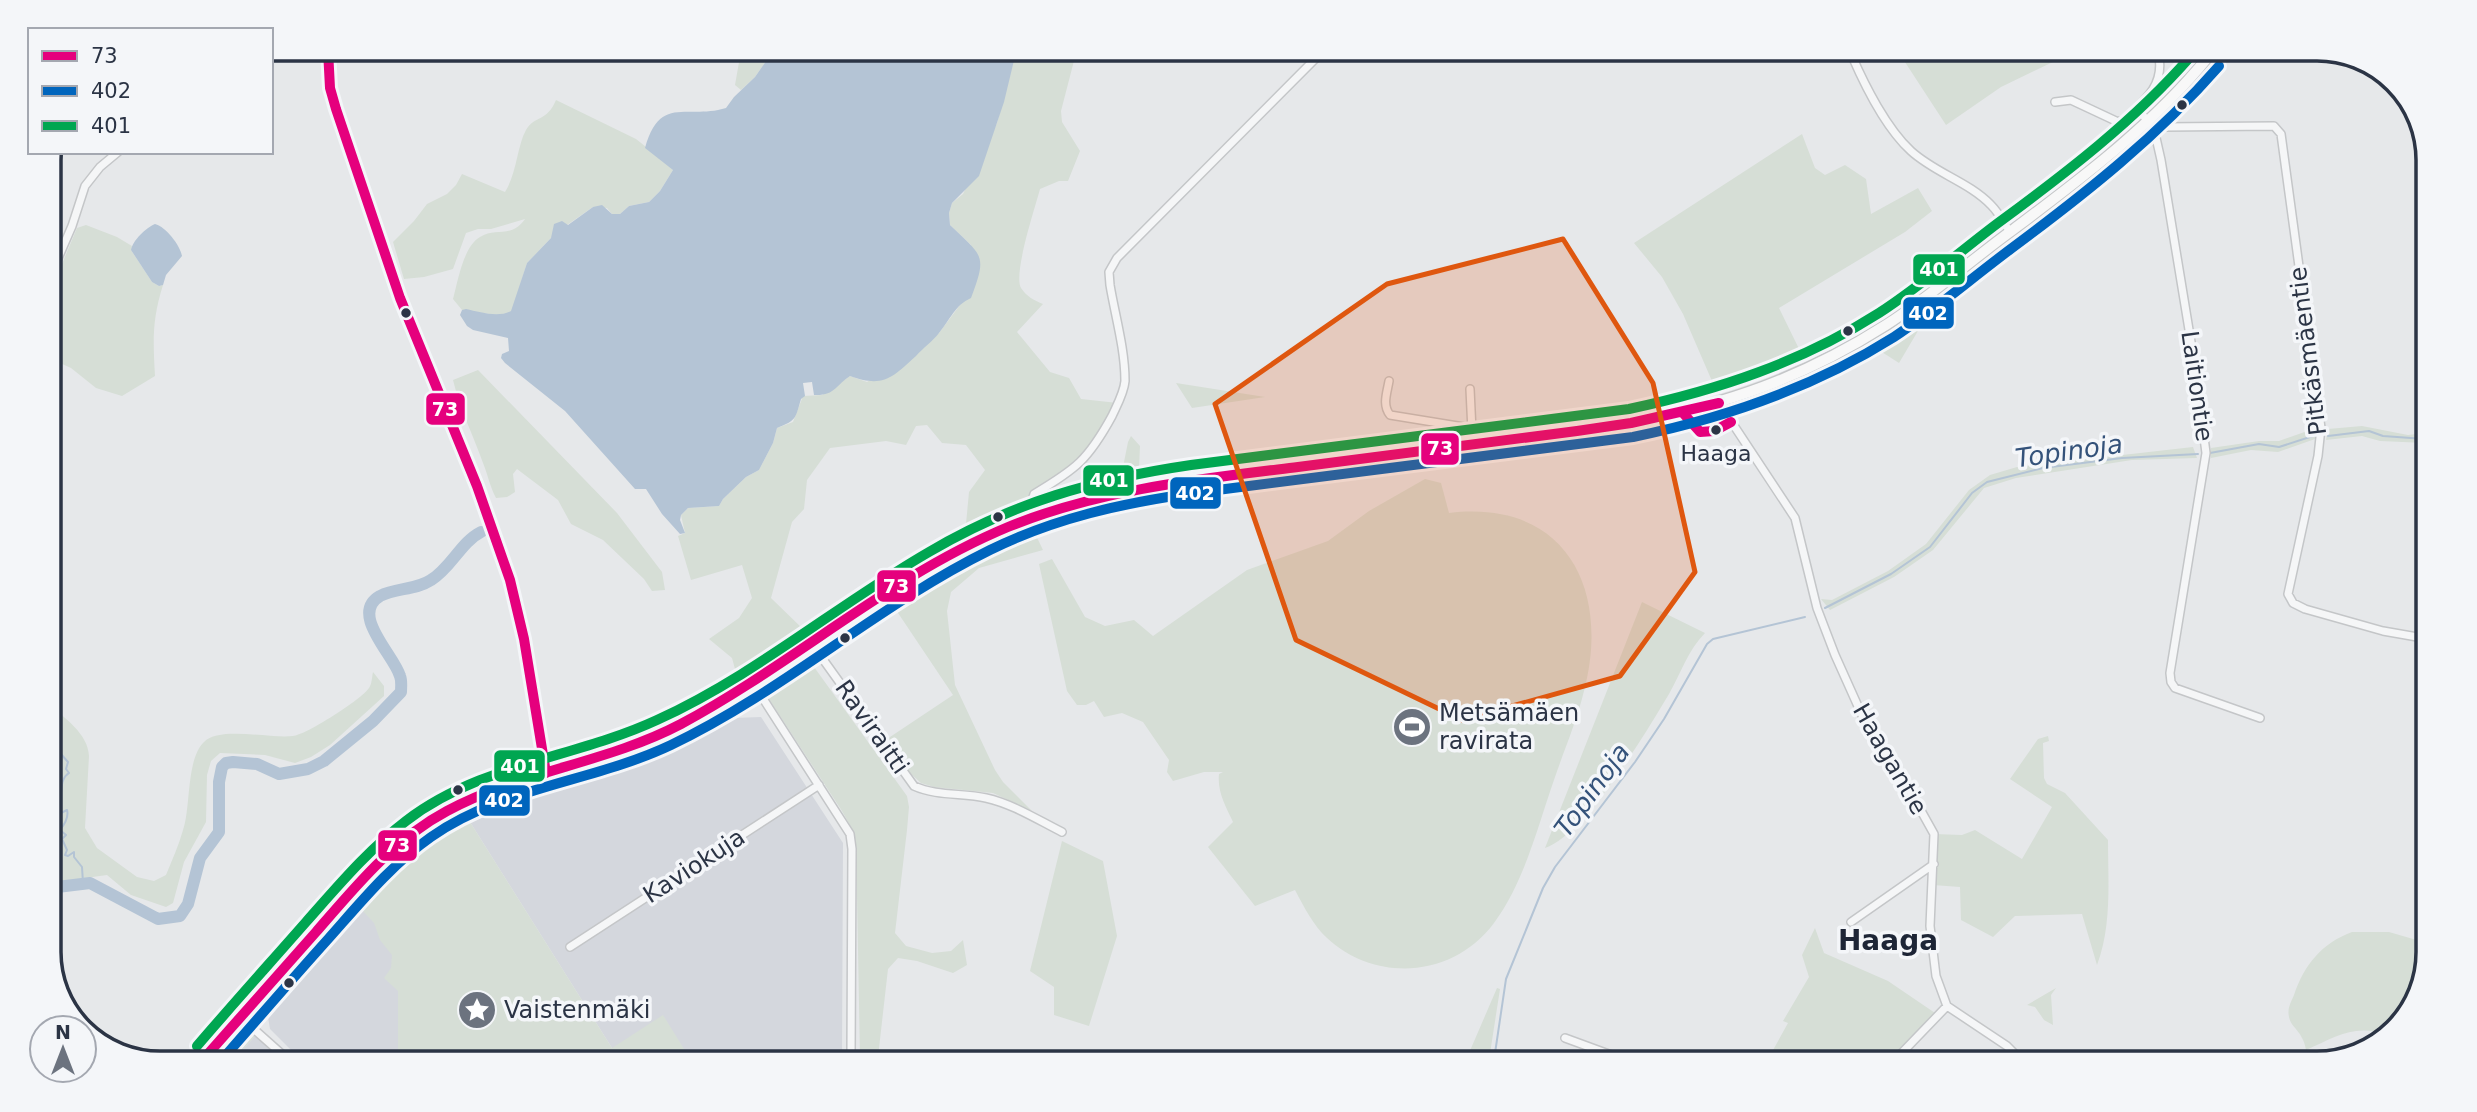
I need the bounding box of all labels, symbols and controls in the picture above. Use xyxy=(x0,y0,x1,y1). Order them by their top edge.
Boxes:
legend xyxy=(28,28,273,154)
text: 73 xyxy=(91,44,118,68)
text: 402 xyxy=(91,79,131,103)
unlabelled marker xyxy=(2175,98,2189,112)
text: 401 xyxy=(91,114,131,138)
line badge: 401 xyxy=(1912,253,1966,286)
text: 401 xyxy=(1919,258,1959,280)
street label: Pitkäsmäentie xyxy=(2284,265,2332,437)
line badge: 402 xyxy=(1902,296,1955,330)
text: 402 xyxy=(1908,302,1948,324)
unlabelled marker xyxy=(399,306,413,320)
unlabelled marker xyxy=(1841,324,1855,338)
street label: Laitiontie xyxy=(2175,329,2219,443)
line badge: 73 xyxy=(425,392,466,426)
text: 73 xyxy=(432,398,458,420)
marker: Haaga xyxy=(1709,423,1723,437)
water label: Topinoja xyxy=(2014,429,2124,473)
line badge: 73 xyxy=(1420,432,1460,466)
text: 73 xyxy=(1427,437,1453,459)
place label: Haaga xyxy=(1681,441,1751,466)
line badge: 401 xyxy=(1082,464,1135,497)
text: 401 xyxy=(1089,469,1129,491)
line badge: 402 xyxy=(1169,476,1222,510)
text: 402 xyxy=(1175,482,1215,504)
unlabelled marker xyxy=(991,510,1005,524)
line badge: 73 xyxy=(876,569,917,603)
text: 73 xyxy=(883,575,909,597)
unlabelled marker xyxy=(838,631,852,645)
street label: Raviraitti xyxy=(829,675,915,779)
place label: Metsämäen ravirata xyxy=(1439,699,1579,755)
street label: Haagantie xyxy=(1847,699,1933,819)
sports icon: Metsämäen ravirata xyxy=(1391,706,1433,748)
water label: Topinoja xyxy=(1548,738,1636,842)
line badge: 401 xyxy=(493,749,546,783)
text: 401 xyxy=(500,755,540,777)
unlabelled marker xyxy=(451,783,465,797)
line badge: 402 xyxy=(478,784,531,817)
text: 402 xyxy=(484,789,524,811)
street label: Kaviokuja xyxy=(638,823,750,909)
line badge: 73 xyxy=(377,829,418,862)
text: 73 xyxy=(384,834,410,856)
district label: Haaga xyxy=(1838,924,1938,957)
unlabelled marker xyxy=(282,976,296,990)
place icon: Vaistenmäki xyxy=(456,989,498,1031)
place label: Vaistenmäki xyxy=(504,996,650,1024)
north arrow xyxy=(28,1014,98,1084)
text: N xyxy=(55,1021,71,1043)

